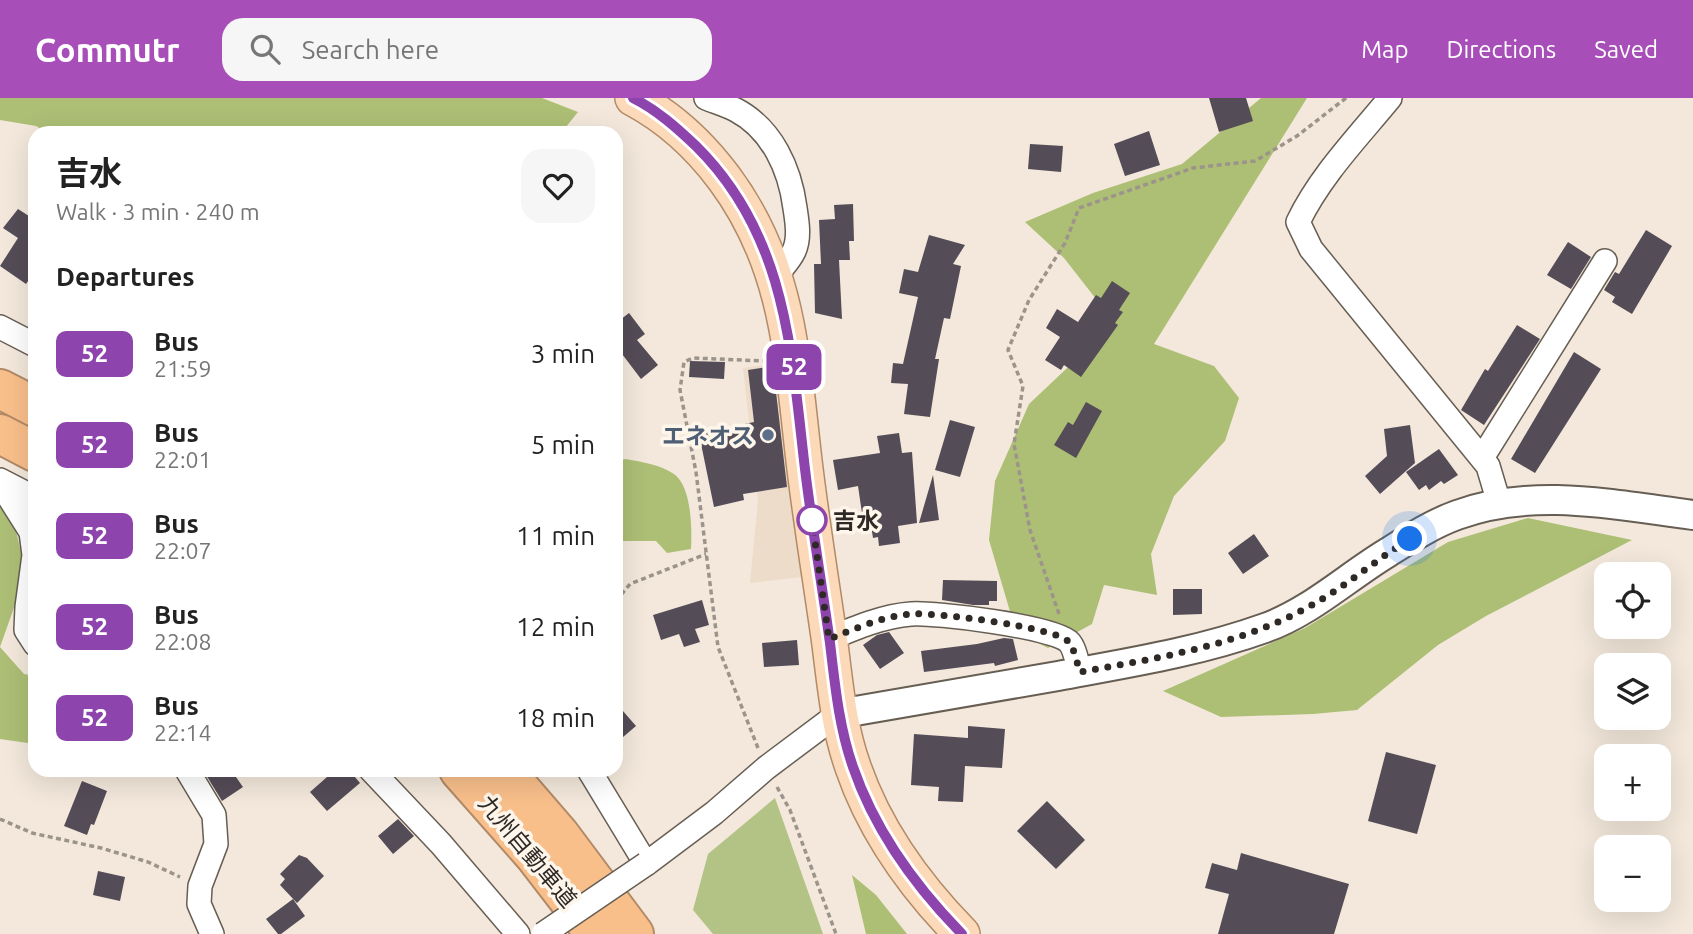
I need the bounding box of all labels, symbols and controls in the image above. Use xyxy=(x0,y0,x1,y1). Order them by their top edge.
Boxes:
search box xyxy=(222,18,712,81)
icon: search xyxy=(246,30,284,68)
text: Commutr xyxy=(35,31,180,68)
text: Search here xyxy=(302,35,439,64)
text: Map xyxy=(1361,36,1408,63)
text: Directions xyxy=(1446,36,1556,63)
text: Saved xyxy=(1594,36,1658,63)
button: heart xyxy=(521,149,595,223)
text: 吉水 xyxy=(56,154,122,191)
text: Walk · 3 min · 240 m xyxy=(56,199,260,224)
text: Departures xyxy=(56,262,194,291)
text: Bus xyxy=(154,327,199,356)
text: 3 min xyxy=(531,339,595,368)
text: 52 xyxy=(81,340,108,367)
line badge: 52 xyxy=(762,344,826,390)
text: 52 xyxy=(780,353,808,380)
text: 21:59 xyxy=(154,356,212,381)
text: Bus xyxy=(154,418,199,447)
place label: エネオス xyxy=(662,423,754,448)
marker: エネオス xyxy=(760,427,776,443)
text: 5 min xyxy=(531,430,595,459)
text: 52 xyxy=(81,431,108,458)
text: 22:01 xyxy=(154,447,212,472)
marker: 吉水 xyxy=(797,505,827,535)
place label: 吉水 xyxy=(833,508,879,533)
text: Bus xyxy=(154,509,199,538)
text: 11 min xyxy=(516,521,595,550)
your location xyxy=(1392,521,1427,556)
text: 52 xyxy=(81,522,108,549)
text: 22:07 xyxy=(154,538,212,563)
map controls xyxy=(1594,562,1671,912)
button: locate xyxy=(1594,562,1671,639)
text: Bus xyxy=(154,600,199,629)
text: 12 min xyxy=(516,612,595,641)
text: 52 xyxy=(81,613,108,640)
text: 22:08 xyxy=(154,629,212,654)
button: layers xyxy=(1594,653,1671,730)
text: Bus xyxy=(154,691,199,720)
text: 18 min xyxy=(516,703,595,732)
text: 52 xyxy=(81,704,108,731)
text: 22:14 xyxy=(154,720,212,745)
button: + xyxy=(1594,744,1671,821)
street label: 九州自動車道 xyxy=(474,790,582,912)
button: − xyxy=(1594,835,1671,912)

